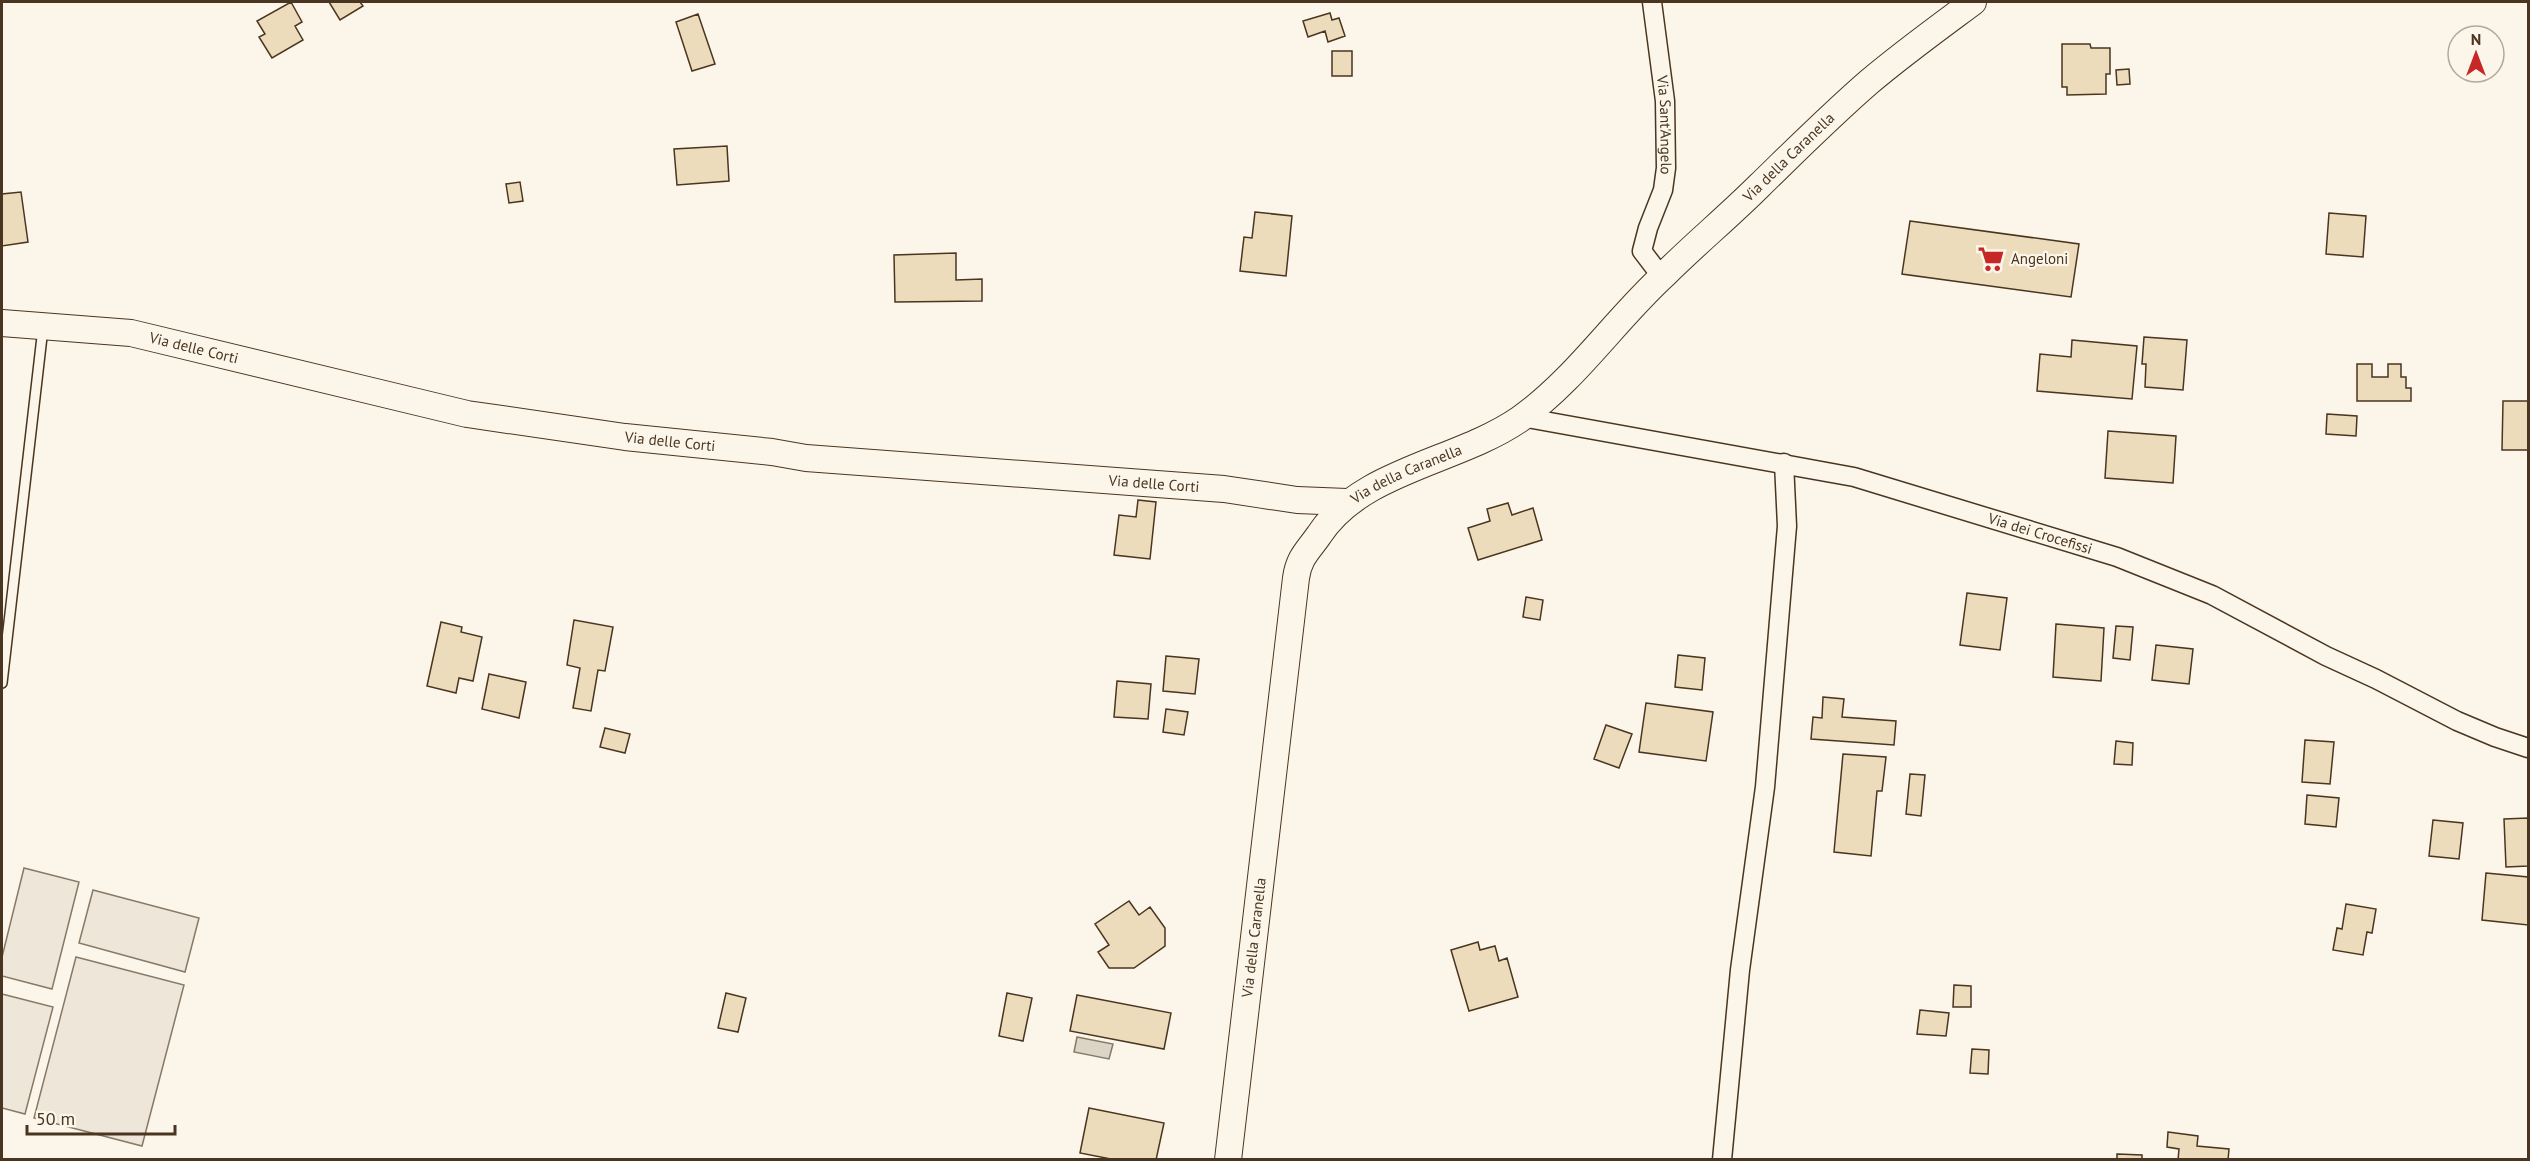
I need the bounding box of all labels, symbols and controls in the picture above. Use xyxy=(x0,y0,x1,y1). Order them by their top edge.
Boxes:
north arrow xyxy=(2446,24,2506,84)
text: N xyxy=(2471,29,2481,49)
street label: Via Sant'Angelo xyxy=(1653,73,1676,176)
street label: Via della Caranella xyxy=(1738,108,1838,206)
supermarket icon: Angeloni xyxy=(1976,244,2006,274)
place label: Angeloni xyxy=(2011,249,2068,268)
street label: Via delle Corti xyxy=(147,328,240,368)
street label: Via delle Corti xyxy=(623,427,716,455)
street label: Via della Caranella xyxy=(1346,440,1464,508)
street label: Via delle Corti xyxy=(1107,470,1200,496)
street label: Via dei Crocefissi xyxy=(1985,508,2095,558)
street label: Via della Caranella xyxy=(1237,877,1270,999)
scale bar xyxy=(27,1098,176,1136)
text: 50 m xyxy=(36,1107,75,1130)

